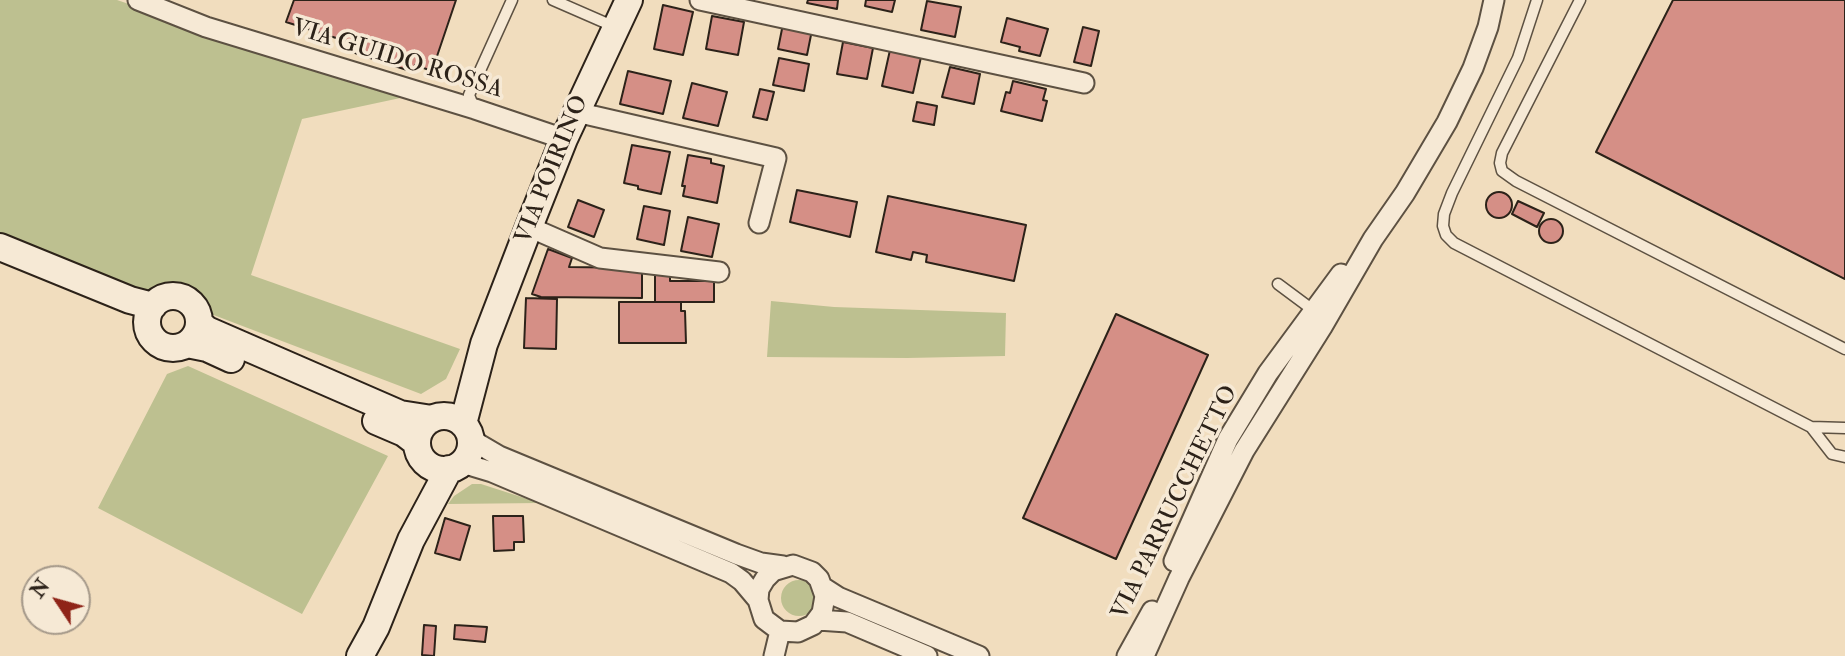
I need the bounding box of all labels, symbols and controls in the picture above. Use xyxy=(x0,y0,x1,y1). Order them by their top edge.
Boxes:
street label: VIA GUIDO ROSSA xyxy=(288,14,506,106)
street label: VIA POIRINO xyxy=(510,92,596,248)
street label: VIA PARRUCCHETTO xyxy=(1107,381,1245,625)
north arrow xyxy=(21,565,91,635)
text: N xyxy=(26,575,55,603)

